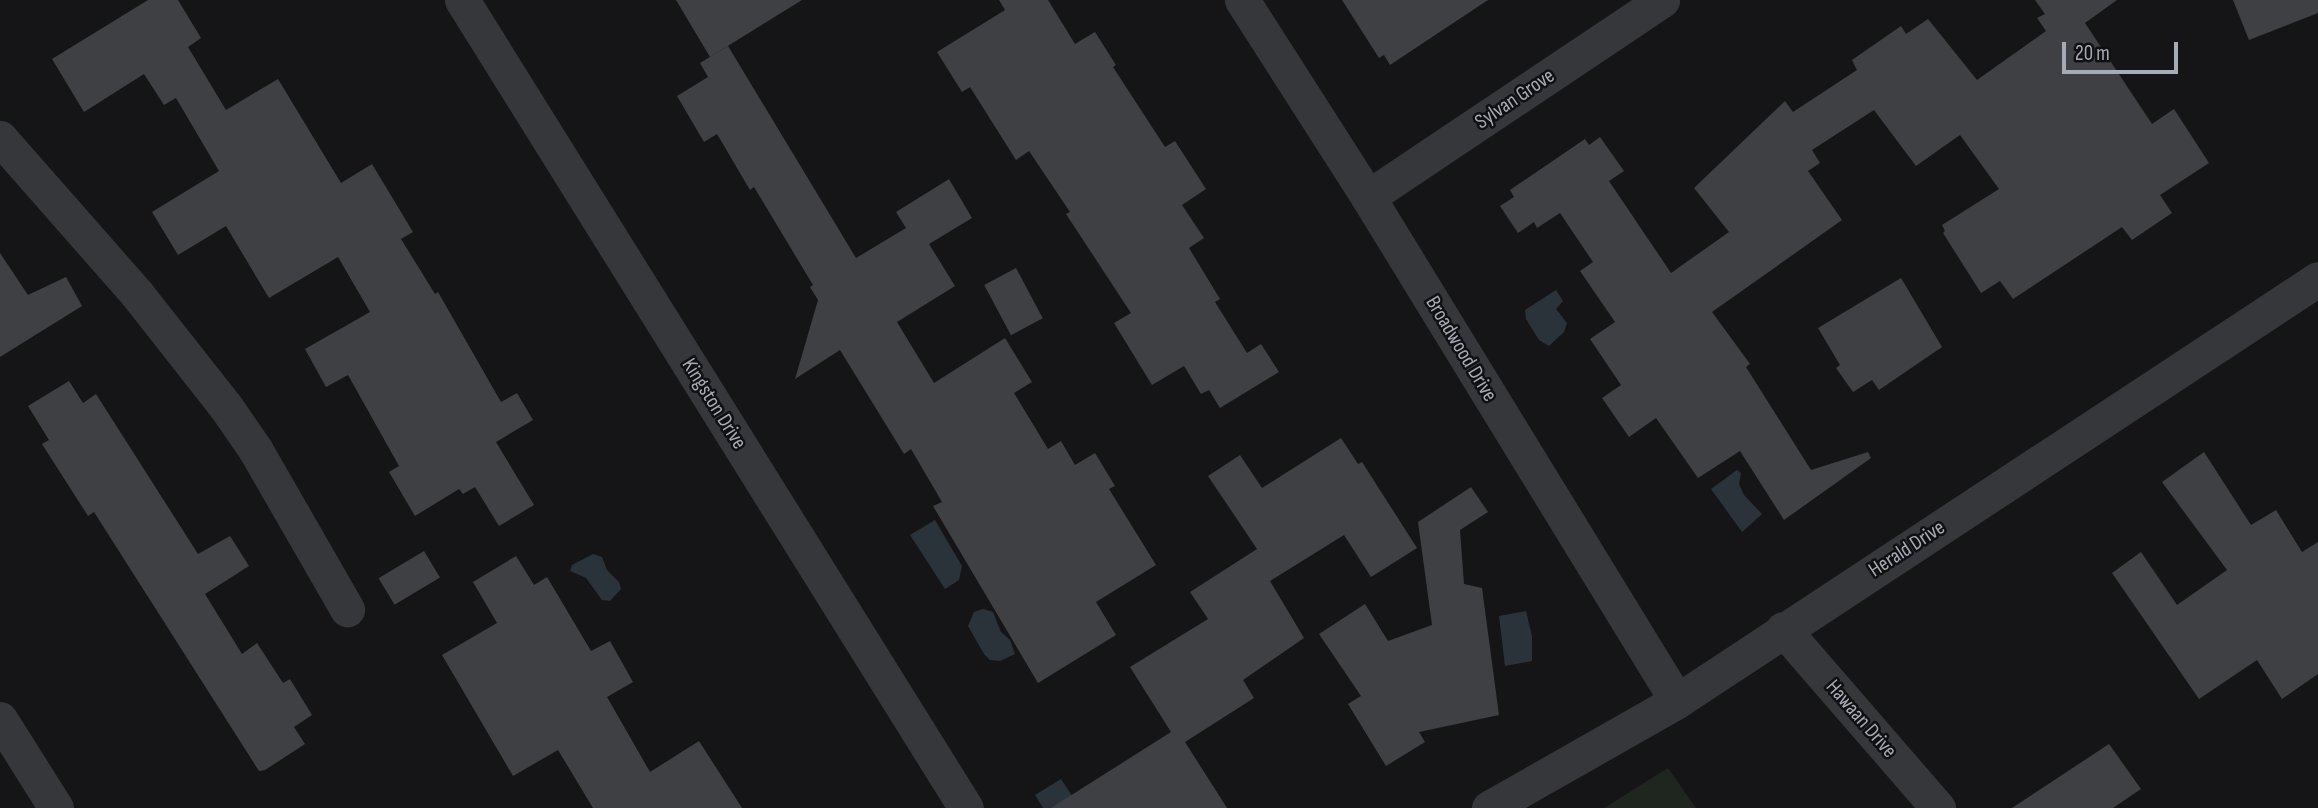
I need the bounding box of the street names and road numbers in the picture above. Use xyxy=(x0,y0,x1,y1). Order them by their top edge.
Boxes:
street label: Sylvan Grove xyxy=(1471,63,1559,135)
street label: Broadwood Drive xyxy=(1420,292,1502,406)
street label: Kingston Drive xyxy=(676,354,752,454)
street label: Herald Drive xyxy=(1864,515,1950,583)
street label: Hawaan Drive xyxy=(1820,675,1902,763)

